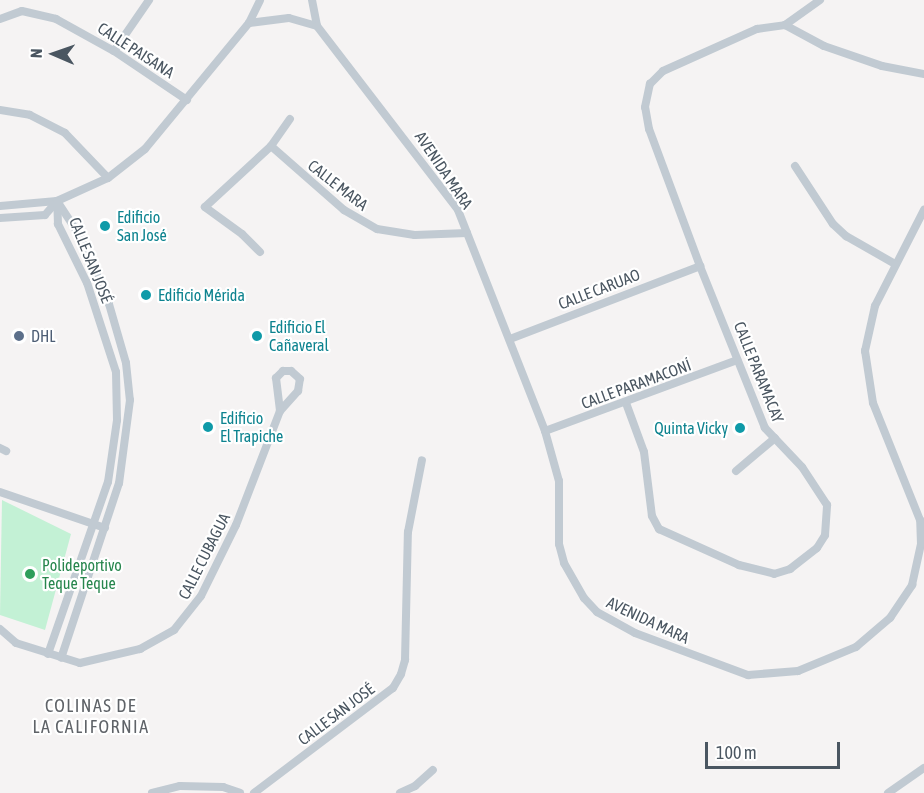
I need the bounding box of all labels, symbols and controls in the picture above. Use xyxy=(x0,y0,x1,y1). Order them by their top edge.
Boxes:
street label: CALLE PAISANA xyxy=(94,18,178,82)
north arrow xyxy=(24,24,84,84)
text: N xyxy=(27,48,45,58)
street label: AVENIDA MARA xyxy=(411,128,477,212)
street label: CALLE MARA xyxy=(304,156,372,214)
place label: Edificio San José xyxy=(117,207,167,245)
street label: CALLE SAN JOSÉ xyxy=(65,214,117,306)
marker: Edificio San José xyxy=(98,219,112,233)
street label: CALLE CARUAO xyxy=(555,265,643,313)
place label: Edificio Mérida xyxy=(158,285,245,305)
marker: Edificio Mérida xyxy=(139,288,153,302)
place label: Edificio El Cañaveral xyxy=(269,317,329,355)
street label: CALLE PARAMACAY xyxy=(730,319,788,425)
place label: DHL xyxy=(31,326,55,346)
marker: DHL xyxy=(12,329,26,343)
marker: Edificio El Cañaveral xyxy=(250,329,264,343)
street label: CALLE PARAMACONÍ xyxy=(578,355,694,413)
place label: Edificio El Trapiche xyxy=(220,408,283,446)
place label: Quinta Vicky xyxy=(654,418,728,438)
marker: Edificio El Trapiche xyxy=(201,420,215,434)
marker: Quinta Vicky xyxy=(733,421,747,435)
street label: CALLE CUBAGUA xyxy=(174,510,234,602)
place label: Polideportivo Teque Teque xyxy=(42,555,122,593)
marker: Polideportivo Teque Teque xyxy=(23,567,37,581)
street label: AVENIDA MARA xyxy=(604,592,692,648)
street label: CALLE SAN JOSÉ xyxy=(294,679,378,749)
district label: COLINAS DE LA CALIFORNIA xyxy=(32,696,150,738)
scale bar xyxy=(708,730,843,768)
text: 100 m xyxy=(716,742,757,763)

